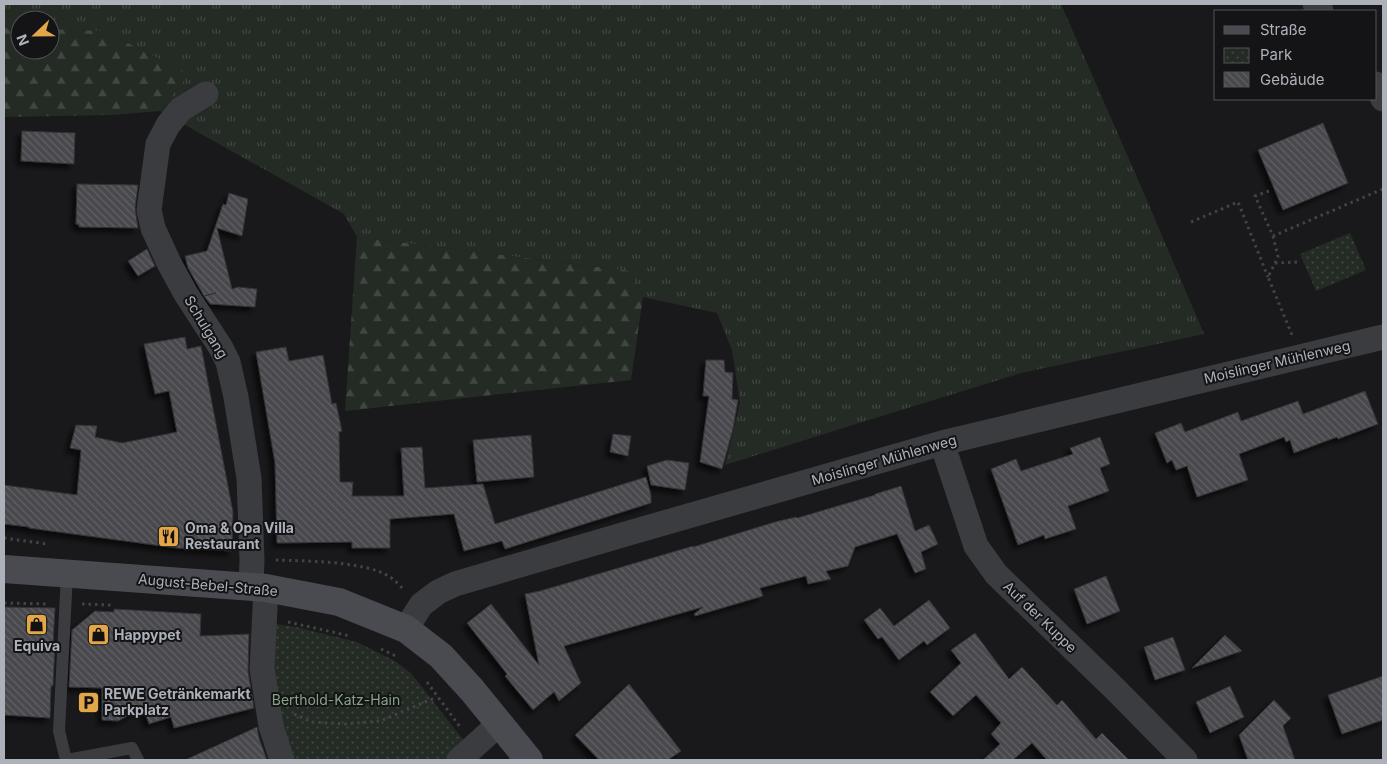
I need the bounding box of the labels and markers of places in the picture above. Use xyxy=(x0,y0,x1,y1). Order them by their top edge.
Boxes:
place label: Oma & Opa Villa Restaurant xyxy=(185,519,294,552)
restaurant icon: Oma & Opa Villa Restaurant xyxy=(157,524,181,548)
shop icon: Equiva xyxy=(25,612,49,636)
shop icon: Happypet xyxy=(86,623,110,647)
place label: Happypet xyxy=(114,626,181,643)
place label: Equiva xyxy=(14,637,60,654)
place label: REWE Getränkemarkt Parkplatz xyxy=(104,685,251,718)
parking icon: REWE Getränkemarkt Parkplatz xyxy=(76,690,100,714)

